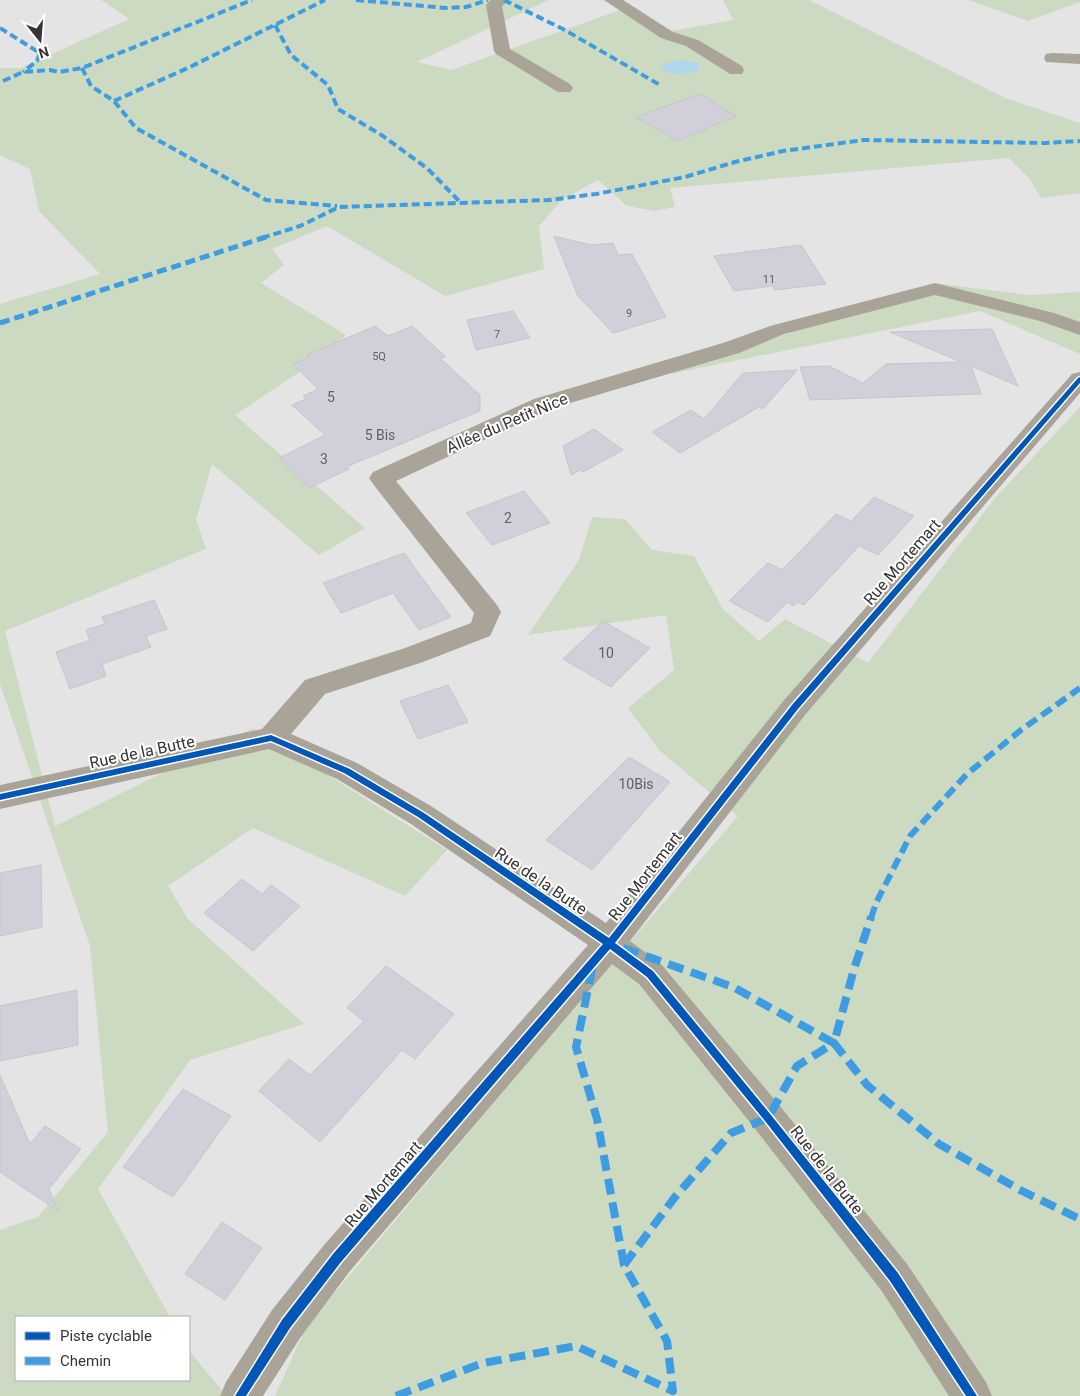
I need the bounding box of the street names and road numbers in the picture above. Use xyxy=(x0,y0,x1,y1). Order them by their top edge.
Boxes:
street label: Allée du Petit Nice xyxy=(443,389,571,457)
street label: Rue Mortemart xyxy=(860,515,944,609)
street label: Rue de la Butte xyxy=(88,732,196,772)
street label: Rue Mortemart xyxy=(604,828,686,924)
street label: Rue de la Butte xyxy=(491,843,591,919)
street label: Rue de la Butte xyxy=(787,1122,867,1218)
street label: Rue Mortemart xyxy=(341,1137,425,1231)

